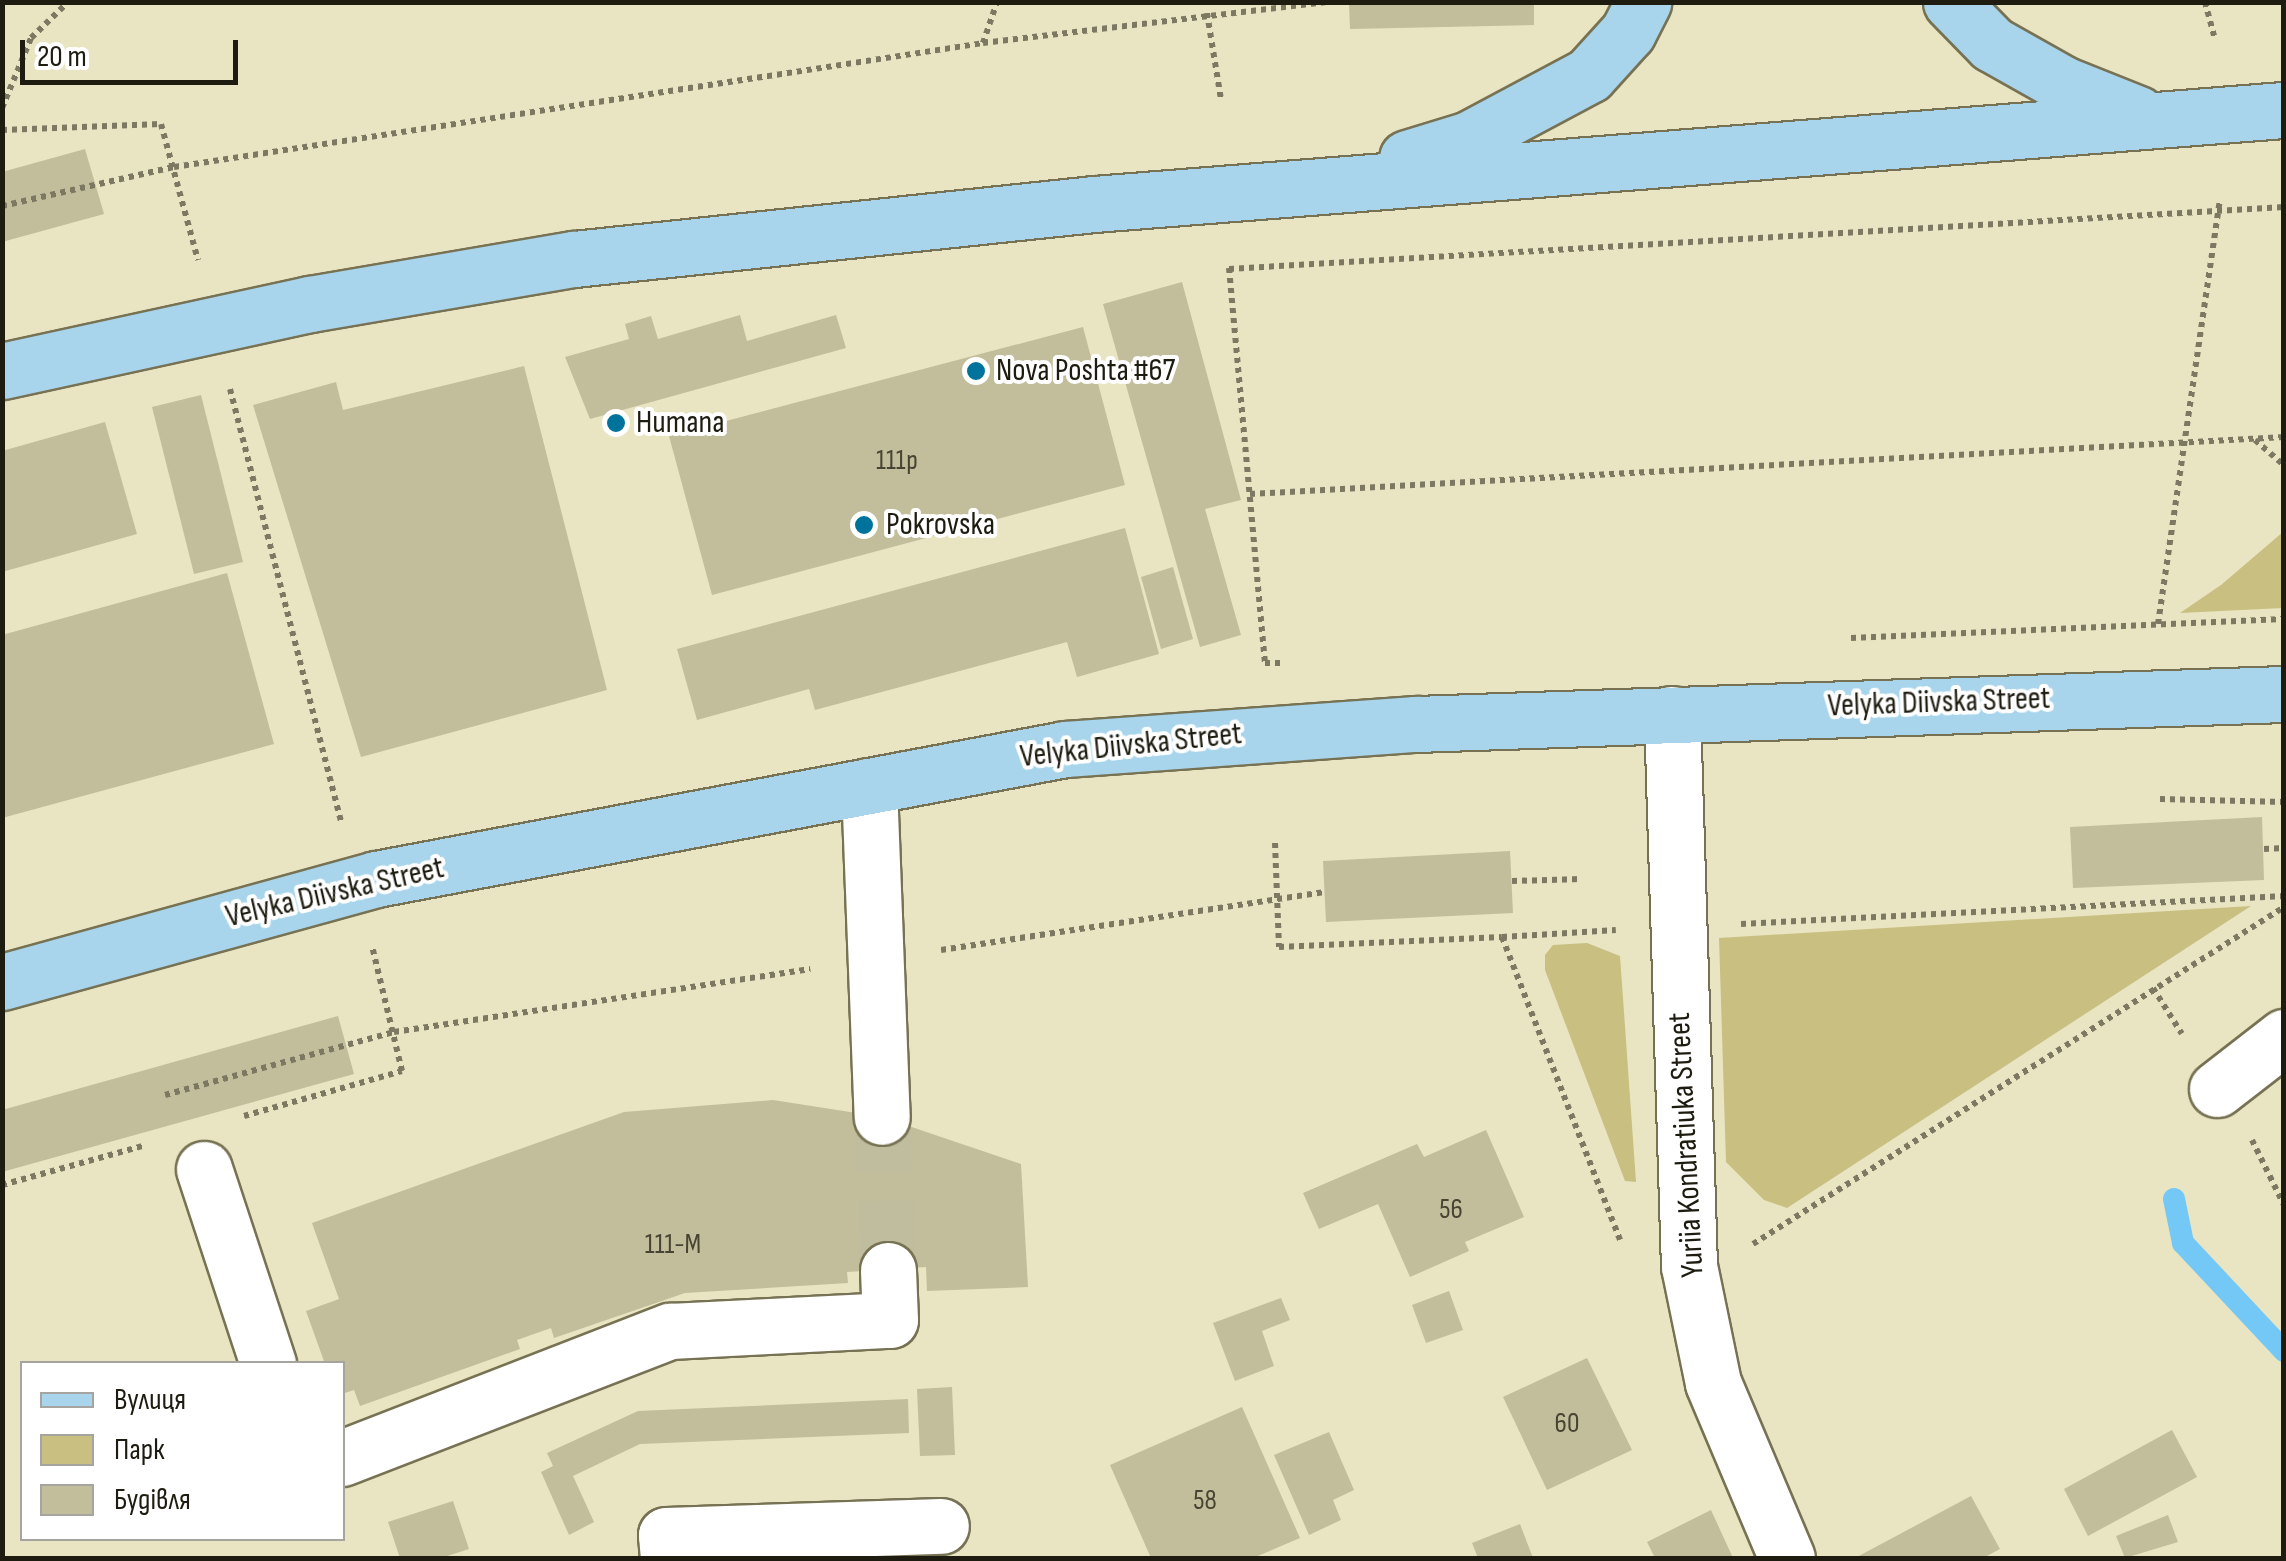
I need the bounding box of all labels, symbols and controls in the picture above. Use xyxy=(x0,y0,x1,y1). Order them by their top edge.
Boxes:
scale bar xyxy=(25,20,242,82)
text: 20 m xyxy=(37,39,87,75)
place label: Nova Poshta #67 xyxy=(996,352,1175,390)
marker: Nova Poshta #67 xyxy=(965,360,987,382)
place label: Humana xyxy=(636,404,725,442)
marker: Humana xyxy=(605,412,627,434)
house number: 111р xyxy=(876,444,918,478)
place label: Pokrovska xyxy=(886,506,995,544)
marker: Pokrovska xyxy=(851,512,877,538)
street label: Velyka Diivska Street xyxy=(1827,680,2051,726)
street label: Velyka Diivska Street xyxy=(1018,715,1244,777)
street label: Velyka Diivska Street xyxy=(222,849,448,937)
street label: Yuriia Kondratiuka Street xyxy=(1661,1011,1713,1279)
house number: 56 xyxy=(1439,1193,1463,1227)
house number: 111-М xyxy=(645,1228,701,1262)
legend xyxy=(20,1361,345,1541)
text: Вулиця xyxy=(114,1382,186,1418)
house number: 60 xyxy=(1555,1407,1579,1441)
text: Парк xyxy=(114,1432,165,1468)
text: Будівля xyxy=(114,1482,191,1518)
house number: 58 xyxy=(1193,1484,1217,1518)

